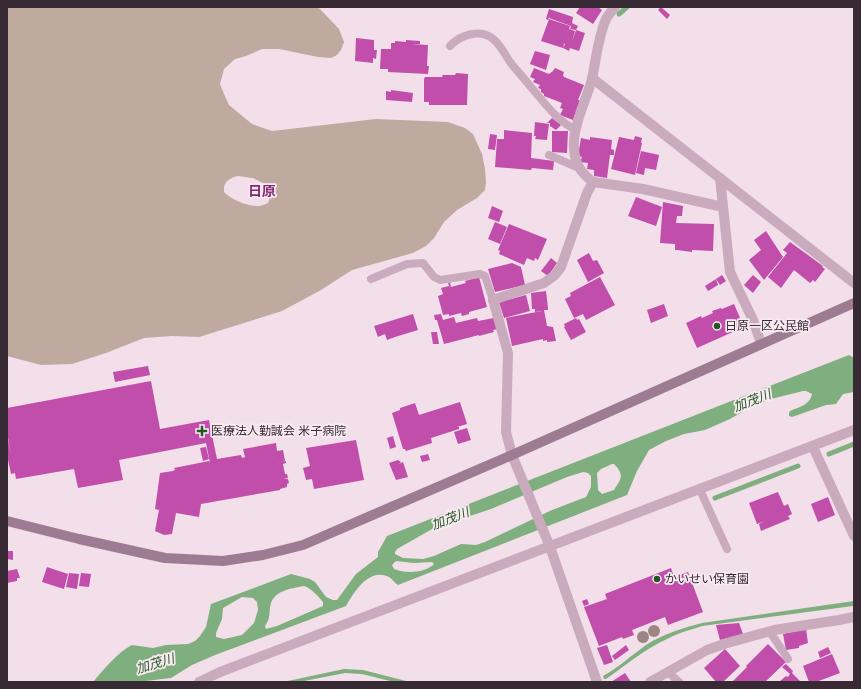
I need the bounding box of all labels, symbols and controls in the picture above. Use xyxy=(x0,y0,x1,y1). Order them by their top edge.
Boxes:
district label: 日原 xyxy=(248,183,276,199)
place label: 日原一区公民館 xyxy=(725,319,809,333)
marker: 日原一区公民館 xyxy=(712,321,722,331)
water label: 加茂川 xyxy=(731,386,775,414)
place label: 医療法人勤誠会 米子病院 xyxy=(211,424,346,438)
marker: 医療法人勤誠会 米子病院 xyxy=(196,425,208,437)
water label: 加茂川 xyxy=(429,504,473,532)
place label: かいせい保育園 xyxy=(665,572,749,586)
marker: かいせい保育園 xyxy=(652,574,662,584)
water label: 加茂川 xyxy=(134,650,178,676)

